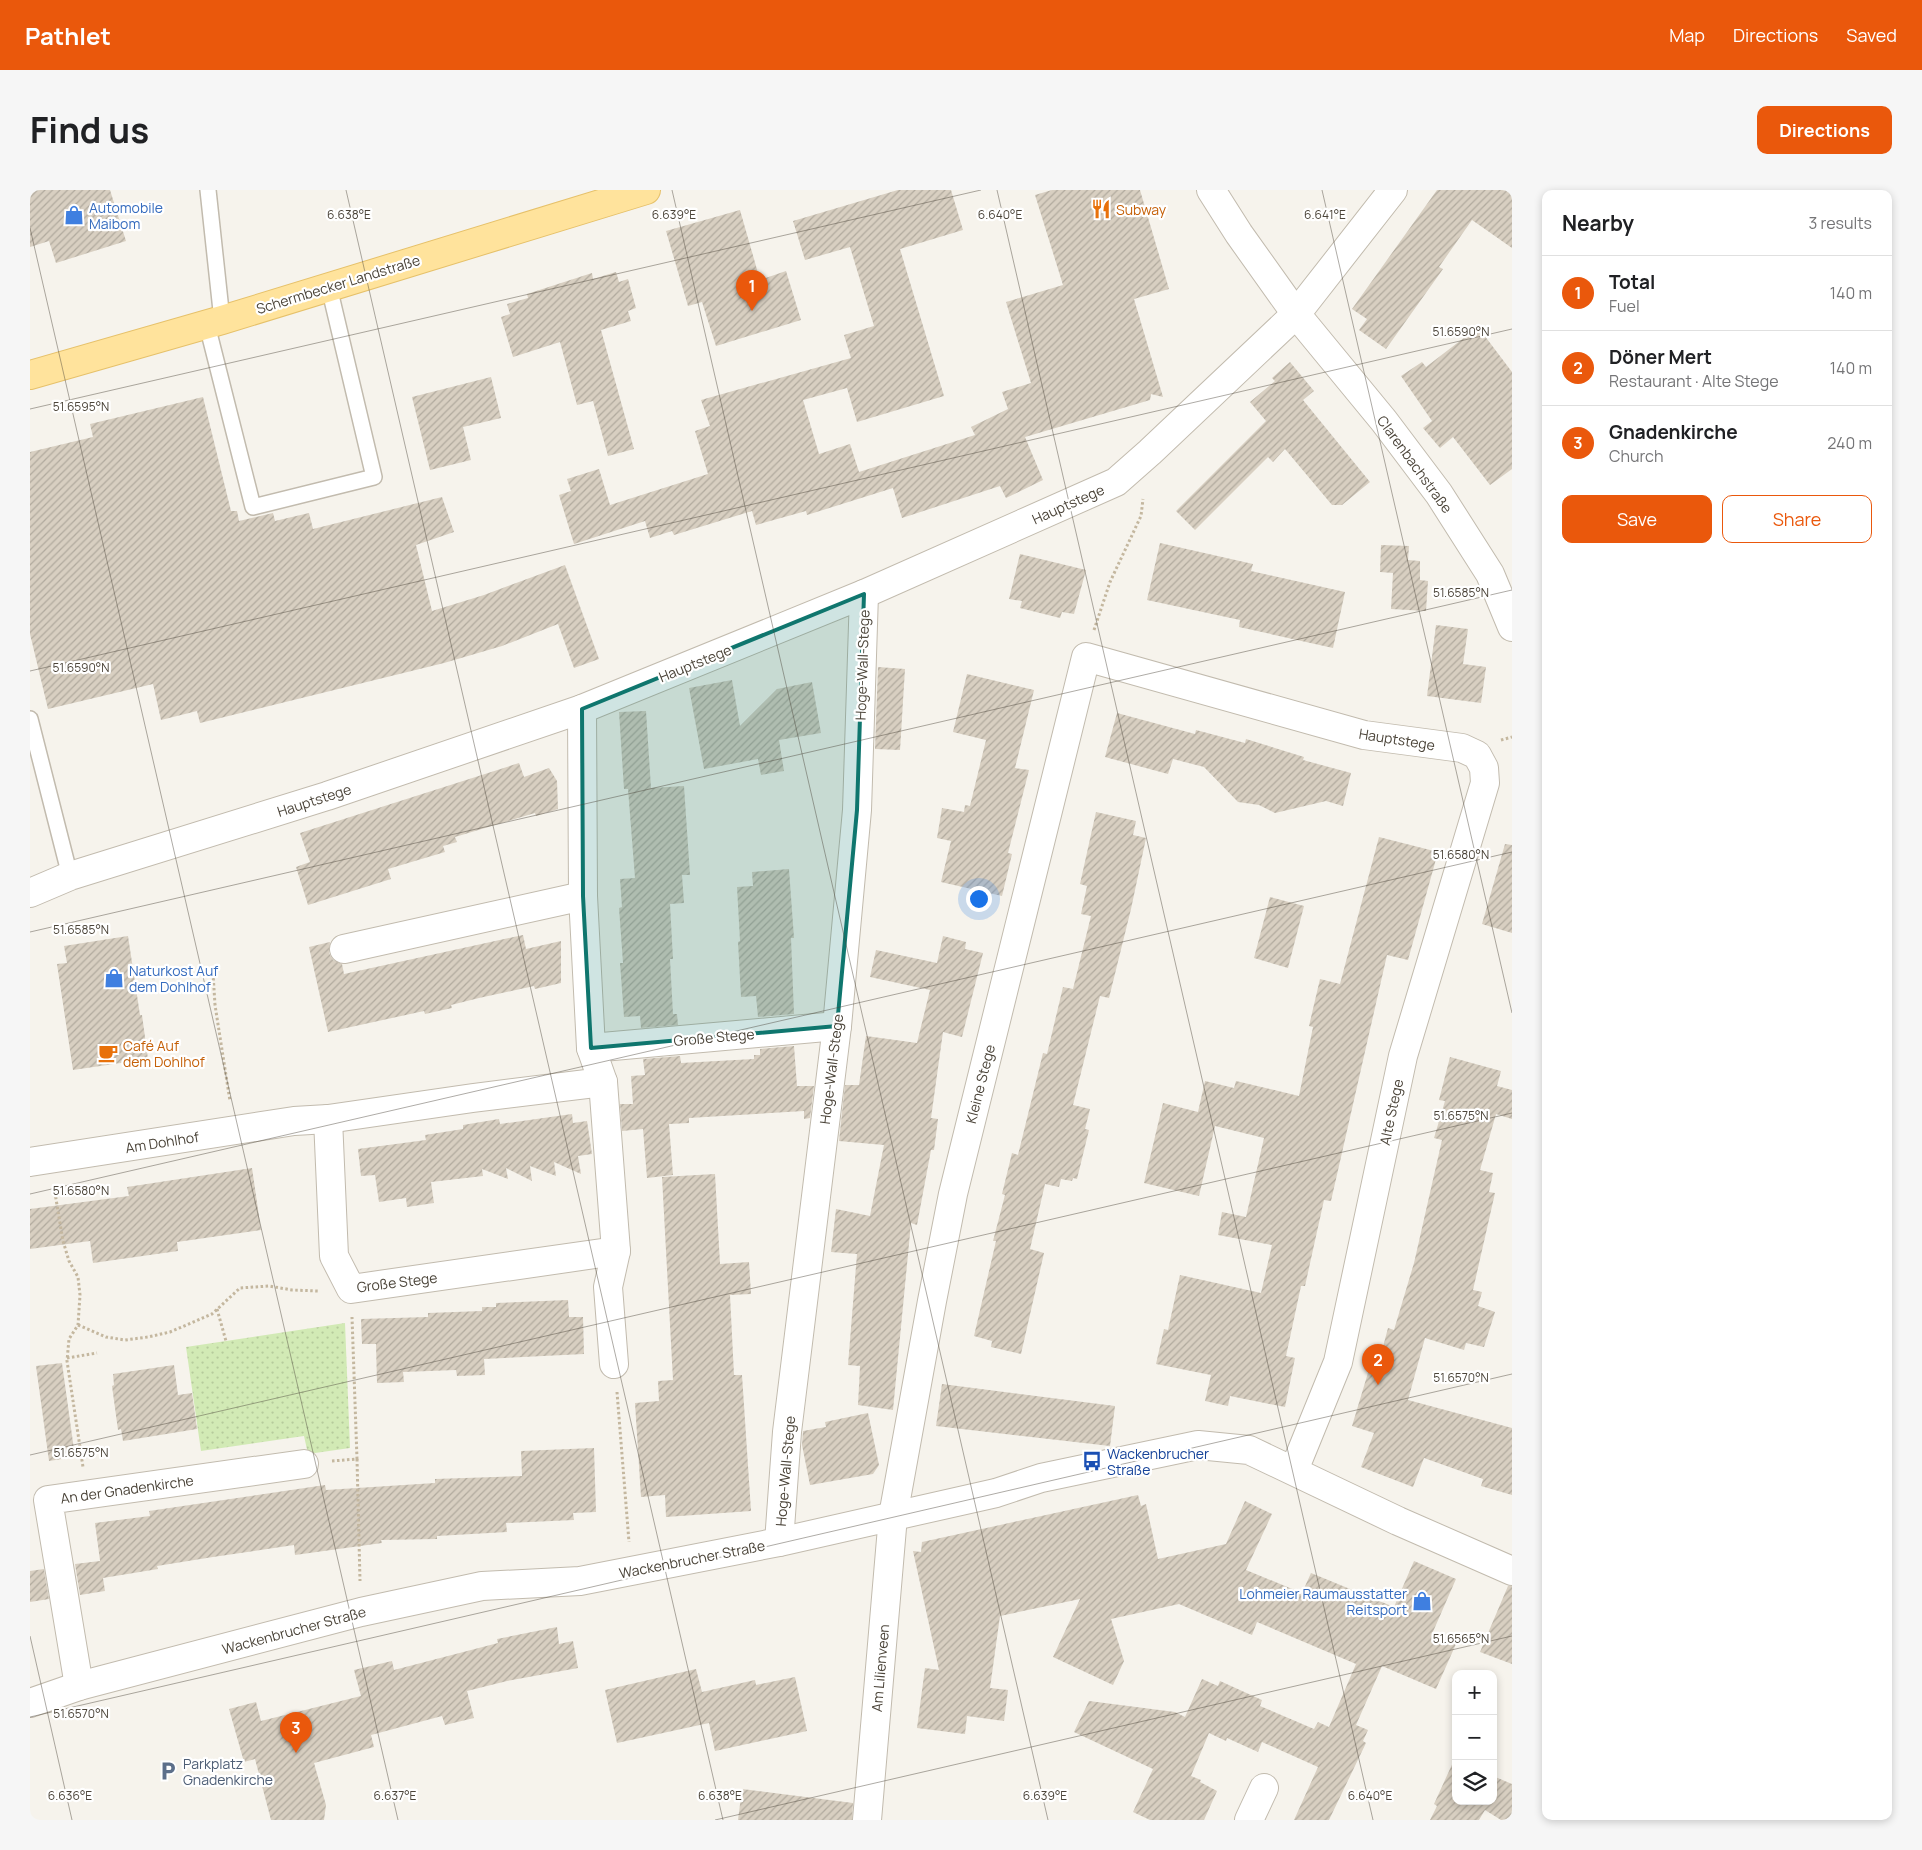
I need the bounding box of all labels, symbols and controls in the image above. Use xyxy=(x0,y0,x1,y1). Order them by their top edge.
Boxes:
text: Pathlet xyxy=(25,19,111,52)
text: Map xyxy=(1669,23,1705,47)
text: Directions xyxy=(1733,23,1818,47)
text: Saved xyxy=(1846,23,1897,47)
text: Find us xyxy=(30,106,149,154)
button: Directions xyxy=(1757,106,1892,154)
place label: Automobile Maibom xyxy=(89,198,163,233)
restaurant icon: Subway xyxy=(1090,198,1112,220)
place label: Subway xyxy=(1116,200,1167,219)
shop icon: Automobile Maibom xyxy=(63,204,85,226)
text: 6.638°E xyxy=(327,206,371,223)
text: 6.639°E xyxy=(652,206,696,223)
text: 6.640°E xyxy=(978,206,1022,223)
text: 6.641°E xyxy=(1304,206,1346,223)
text: Nearby xyxy=(1562,209,1634,237)
text: 3 results xyxy=(1809,212,1872,234)
street label: Schermbecker Landstraße xyxy=(254,250,422,318)
text: Total xyxy=(1609,269,1655,295)
pin: 1 xyxy=(736,270,768,311)
text: 1 xyxy=(1574,282,1582,304)
text: 140 m xyxy=(1830,282,1872,304)
text: Fuel xyxy=(1609,295,1640,317)
text: 51.6590°N xyxy=(1433,323,1489,340)
text: Döner Mert xyxy=(1609,344,1712,370)
text: 2 xyxy=(1573,357,1583,379)
text: 140 m xyxy=(1830,357,1872,379)
text: Restaurant · Alte Stege xyxy=(1609,370,1779,392)
text: 51.6595°N xyxy=(53,398,109,415)
street label: Clarenbachstraße xyxy=(1373,411,1457,517)
text: Gnadenkirche xyxy=(1609,419,1738,445)
text: 3 xyxy=(1573,432,1583,454)
text: 240 m xyxy=(1827,432,1872,454)
text: Church xyxy=(1609,445,1663,467)
street label: Hauptstege xyxy=(1029,480,1107,528)
button: Save xyxy=(1562,495,1712,543)
button: Share xyxy=(1722,495,1872,543)
text: 51.6585°N xyxy=(1433,584,1489,601)
street label: Hoge-Wall-Stege xyxy=(851,609,873,721)
street label: Hauptstege xyxy=(656,640,734,686)
text: 51.6590°N xyxy=(53,659,109,676)
street label: Hauptstege xyxy=(1358,724,1436,754)
street label: Hauptstege xyxy=(274,779,354,821)
text: 51.6580°N xyxy=(1433,846,1489,863)
your location xyxy=(966,886,992,912)
text: 51.6585°N xyxy=(53,921,109,938)
place label: Naturkost Auf dem Dohlhof xyxy=(129,961,218,996)
shop icon: Naturkost Auf dem Dohlhof xyxy=(103,967,125,989)
street label: Hoge-Wall-Stege xyxy=(815,1013,847,1125)
street label: Große Stege xyxy=(673,1024,755,1050)
place label: Café Auf dem Dohlhof xyxy=(123,1036,205,1071)
cafe icon: Café Auf dem Dohlhof xyxy=(97,1042,119,1064)
street label: Kleine Stege xyxy=(961,1042,999,1126)
street label: Alte Stege xyxy=(1375,1077,1407,1147)
text: 51.6575°N xyxy=(1433,1107,1489,1124)
street label: Am Dohlhof xyxy=(124,1127,200,1157)
text: 51.6580°N xyxy=(53,1182,109,1199)
street label: Große Stege xyxy=(356,1268,438,1296)
pin: 2 xyxy=(1362,1344,1394,1385)
text: 51.6570°N xyxy=(1433,1369,1489,1386)
street label: Hoge-Wall-Stege xyxy=(771,1415,799,1527)
text: 51.6575°N xyxy=(53,1444,109,1461)
place label: Wackenbrucher Straße xyxy=(1107,1444,1209,1479)
bus stop icon: Wackenbrucher Straße xyxy=(1081,1450,1103,1472)
street label: An der Gnadenkirche xyxy=(59,1470,195,1508)
street label: Wackenbrucher Straße xyxy=(617,1536,767,1582)
place label: Lohmeier Raumausstatter Reitsport xyxy=(1239,1584,1407,1619)
shop icon: Lohmeier Raumausstatter Reitsport xyxy=(1411,1590,1433,1612)
street label: Wackenbrucher Straße xyxy=(220,1602,368,1658)
street label: Am Lilienveen xyxy=(867,1623,893,1713)
text: 51.6565°N xyxy=(1433,1630,1489,1647)
map controls xyxy=(1452,1670,1497,1805)
button: + xyxy=(1452,1670,1497,1715)
text: 51.6570°N xyxy=(53,1705,109,1722)
pin: 3 xyxy=(280,1712,312,1753)
button: − xyxy=(1452,1715,1497,1760)
place label: Parkplatz Gnadenkirche xyxy=(183,1754,273,1789)
parking icon: Parkplatz Gnadenkirche xyxy=(157,1760,179,1782)
button: layers xyxy=(1452,1760,1497,1805)
text: 6.636°E xyxy=(48,1787,92,1804)
text: 6.637°E xyxy=(374,1787,417,1804)
text: 6.638°E xyxy=(698,1787,742,1804)
text: 6.639°E xyxy=(1023,1787,1067,1804)
text: 6.640°E xyxy=(1348,1787,1392,1804)

